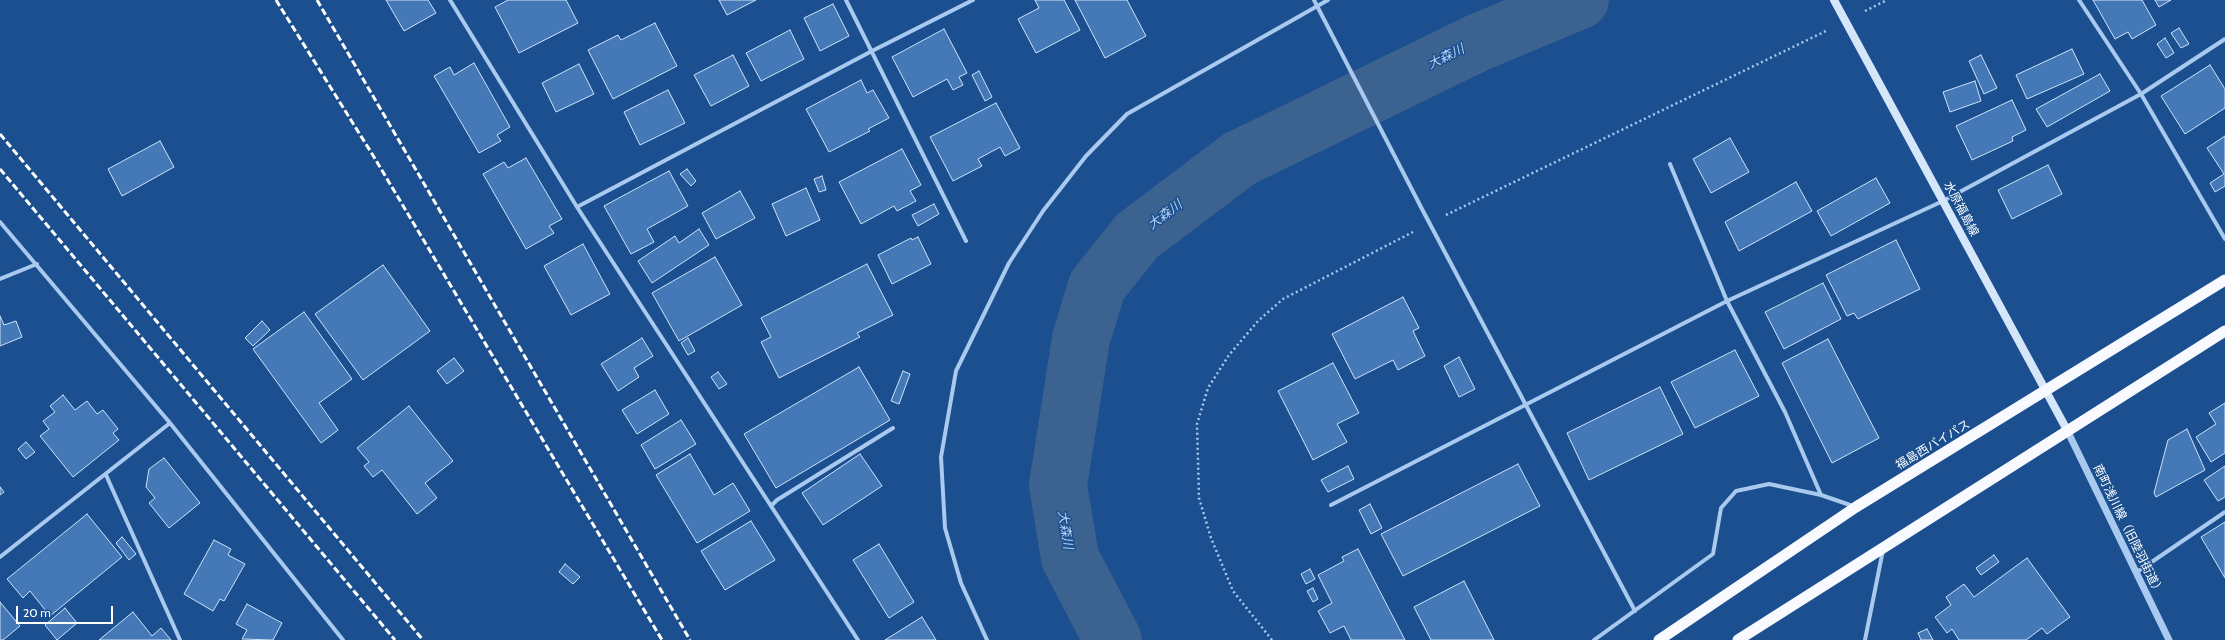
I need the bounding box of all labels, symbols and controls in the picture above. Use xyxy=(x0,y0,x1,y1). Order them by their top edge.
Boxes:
water label: 大森川 xyxy=(1425,41,1467,73)
street label: 水原福島線 xyxy=(1941,179,1981,239)
water label: 大森川 xyxy=(1145,197,1185,233)
street label: 福島西バイパス xyxy=(1893,417,1973,473)
street label: 南町浅川線（旧陸羽街道） xyxy=(2090,462,2166,598)
water label: 大森川 xyxy=(1054,510,1076,550)
scale bar xyxy=(18,598,115,624)
text: 20 m xyxy=(23,605,51,620)

